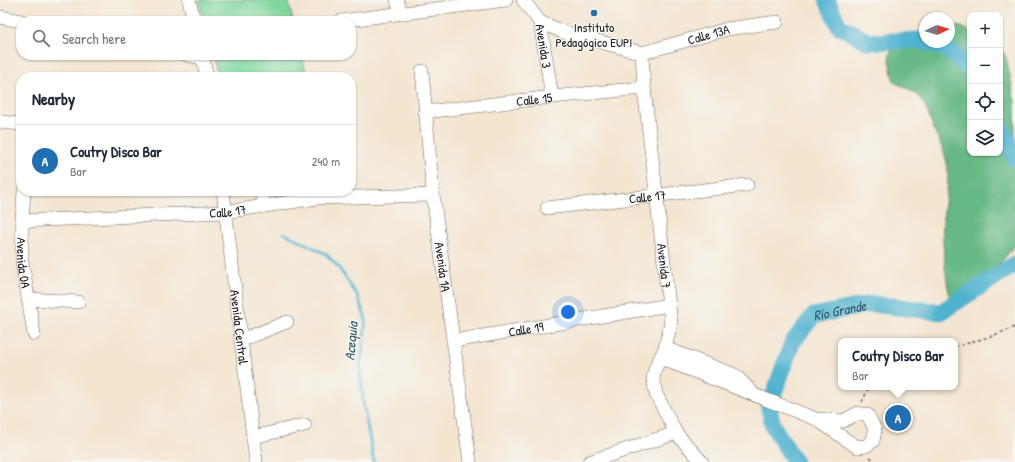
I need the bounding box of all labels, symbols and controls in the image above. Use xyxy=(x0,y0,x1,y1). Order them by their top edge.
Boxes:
marker: Instituto Pedagógico EUPI xyxy=(589,8,599,18)
north arrow xyxy=(919,12,955,48)
map controls xyxy=(967,12,1003,156)
button: + xyxy=(967,12,1003,48)
search box xyxy=(16,16,356,60)
place label: Instituto Pedagógico EUPI xyxy=(556,18,632,51)
street label: Calle 13A xyxy=(685,20,732,49)
street label: Avenida 3 xyxy=(531,22,556,69)
icon: search xyxy=(30,27,52,49)
text: Search here xyxy=(62,28,126,49)
button: − xyxy=(967,48,1003,84)
button: locate xyxy=(967,84,1003,120)
text: Nearby xyxy=(32,87,75,110)
street label: Calle 15 xyxy=(515,88,554,110)
button: layers xyxy=(967,120,1003,156)
text: Coutry Disco Bar xyxy=(70,141,162,162)
text: A xyxy=(42,152,48,170)
text: 240 m xyxy=(311,152,340,170)
text: Bar xyxy=(70,162,87,180)
street label: Calle 17 xyxy=(628,185,667,208)
street label: Calle 17 xyxy=(209,200,248,222)
street label: Avenida 0A xyxy=(13,237,35,290)
street label: Avenida 1A xyxy=(431,241,455,293)
street label: Avenida 7 xyxy=(653,242,676,289)
street label: Avenida Central xyxy=(226,289,253,366)
water label: Río Grande xyxy=(812,295,869,325)
your location xyxy=(558,302,578,322)
street label: Calle 19 xyxy=(507,317,545,341)
water label: Acequia xyxy=(339,319,363,361)
popup xyxy=(838,338,958,390)
text: Coutry Disco Bar xyxy=(852,345,944,366)
text: Bar xyxy=(852,366,869,384)
pin: A xyxy=(885,403,911,433)

